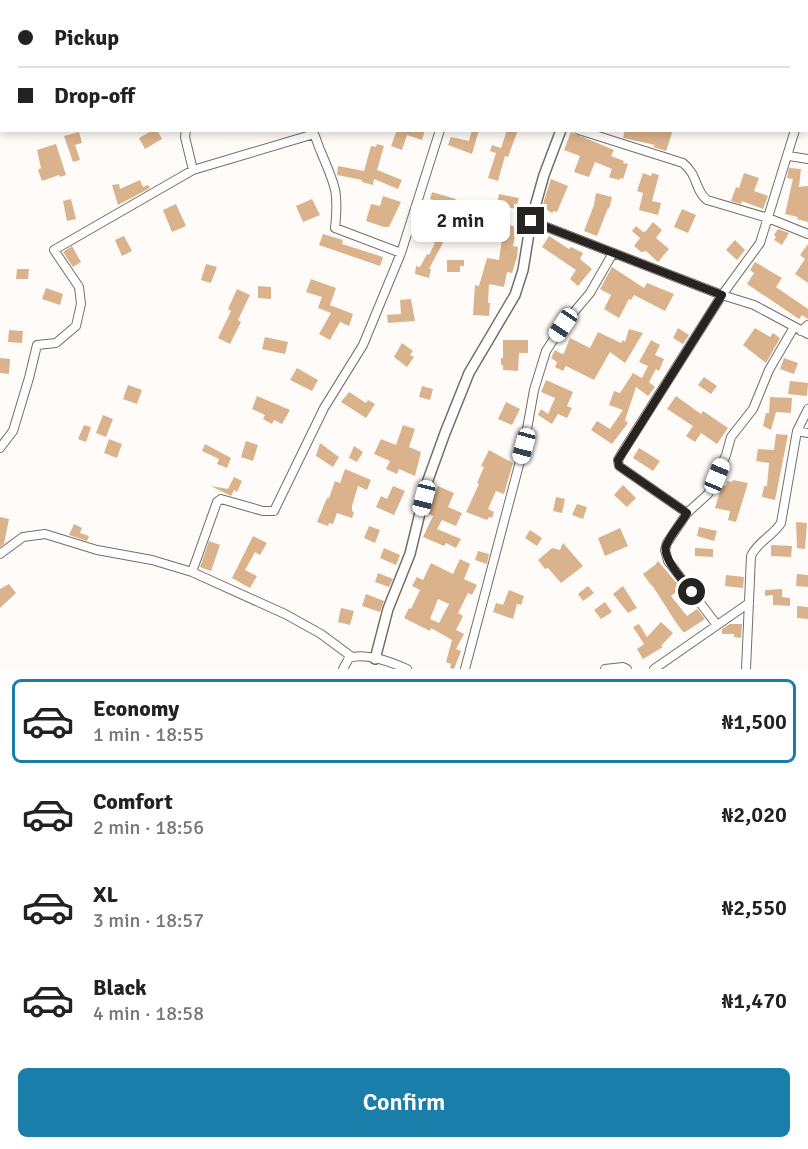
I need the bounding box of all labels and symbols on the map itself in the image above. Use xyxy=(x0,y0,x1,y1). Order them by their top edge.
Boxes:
callout: 2 min xyxy=(411,200,510,242)
route end xyxy=(517,207,544,234)
car xyxy=(545,305,581,345)
car xyxy=(511,426,537,466)
car xyxy=(702,456,732,496)
car xyxy=(411,478,437,518)
route start xyxy=(678,578,705,605)

